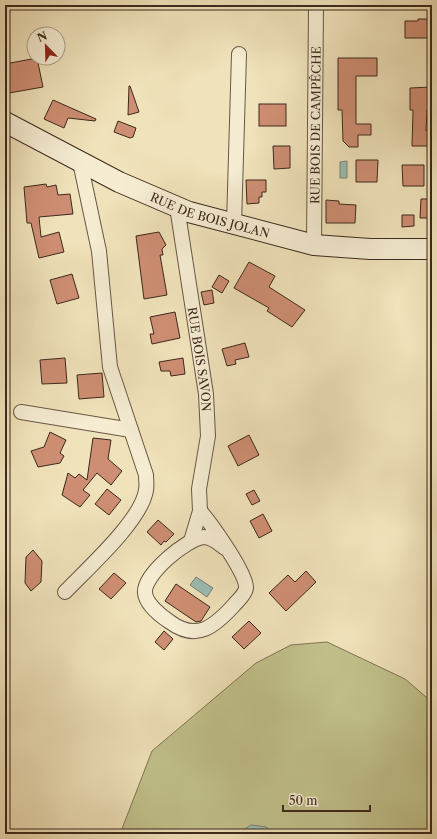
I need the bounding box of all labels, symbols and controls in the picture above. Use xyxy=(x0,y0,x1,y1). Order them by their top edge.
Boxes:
north arrow xyxy=(26,26,66,66)
text: N xyxy=(35,28,50,45)
street label: RUE BOIS DE CAMPÊCHE xyxy=(307,46,323,204)
street label: RUE DE BOIS JOLAN xyxy=(148,189,272,241)
street label: RUE BOIS SAVON xyxy=(185,306,214,412)
scale bar xyxy=(283,787,370,813)
text: 50 m xyxy=(289,793,318,808)

